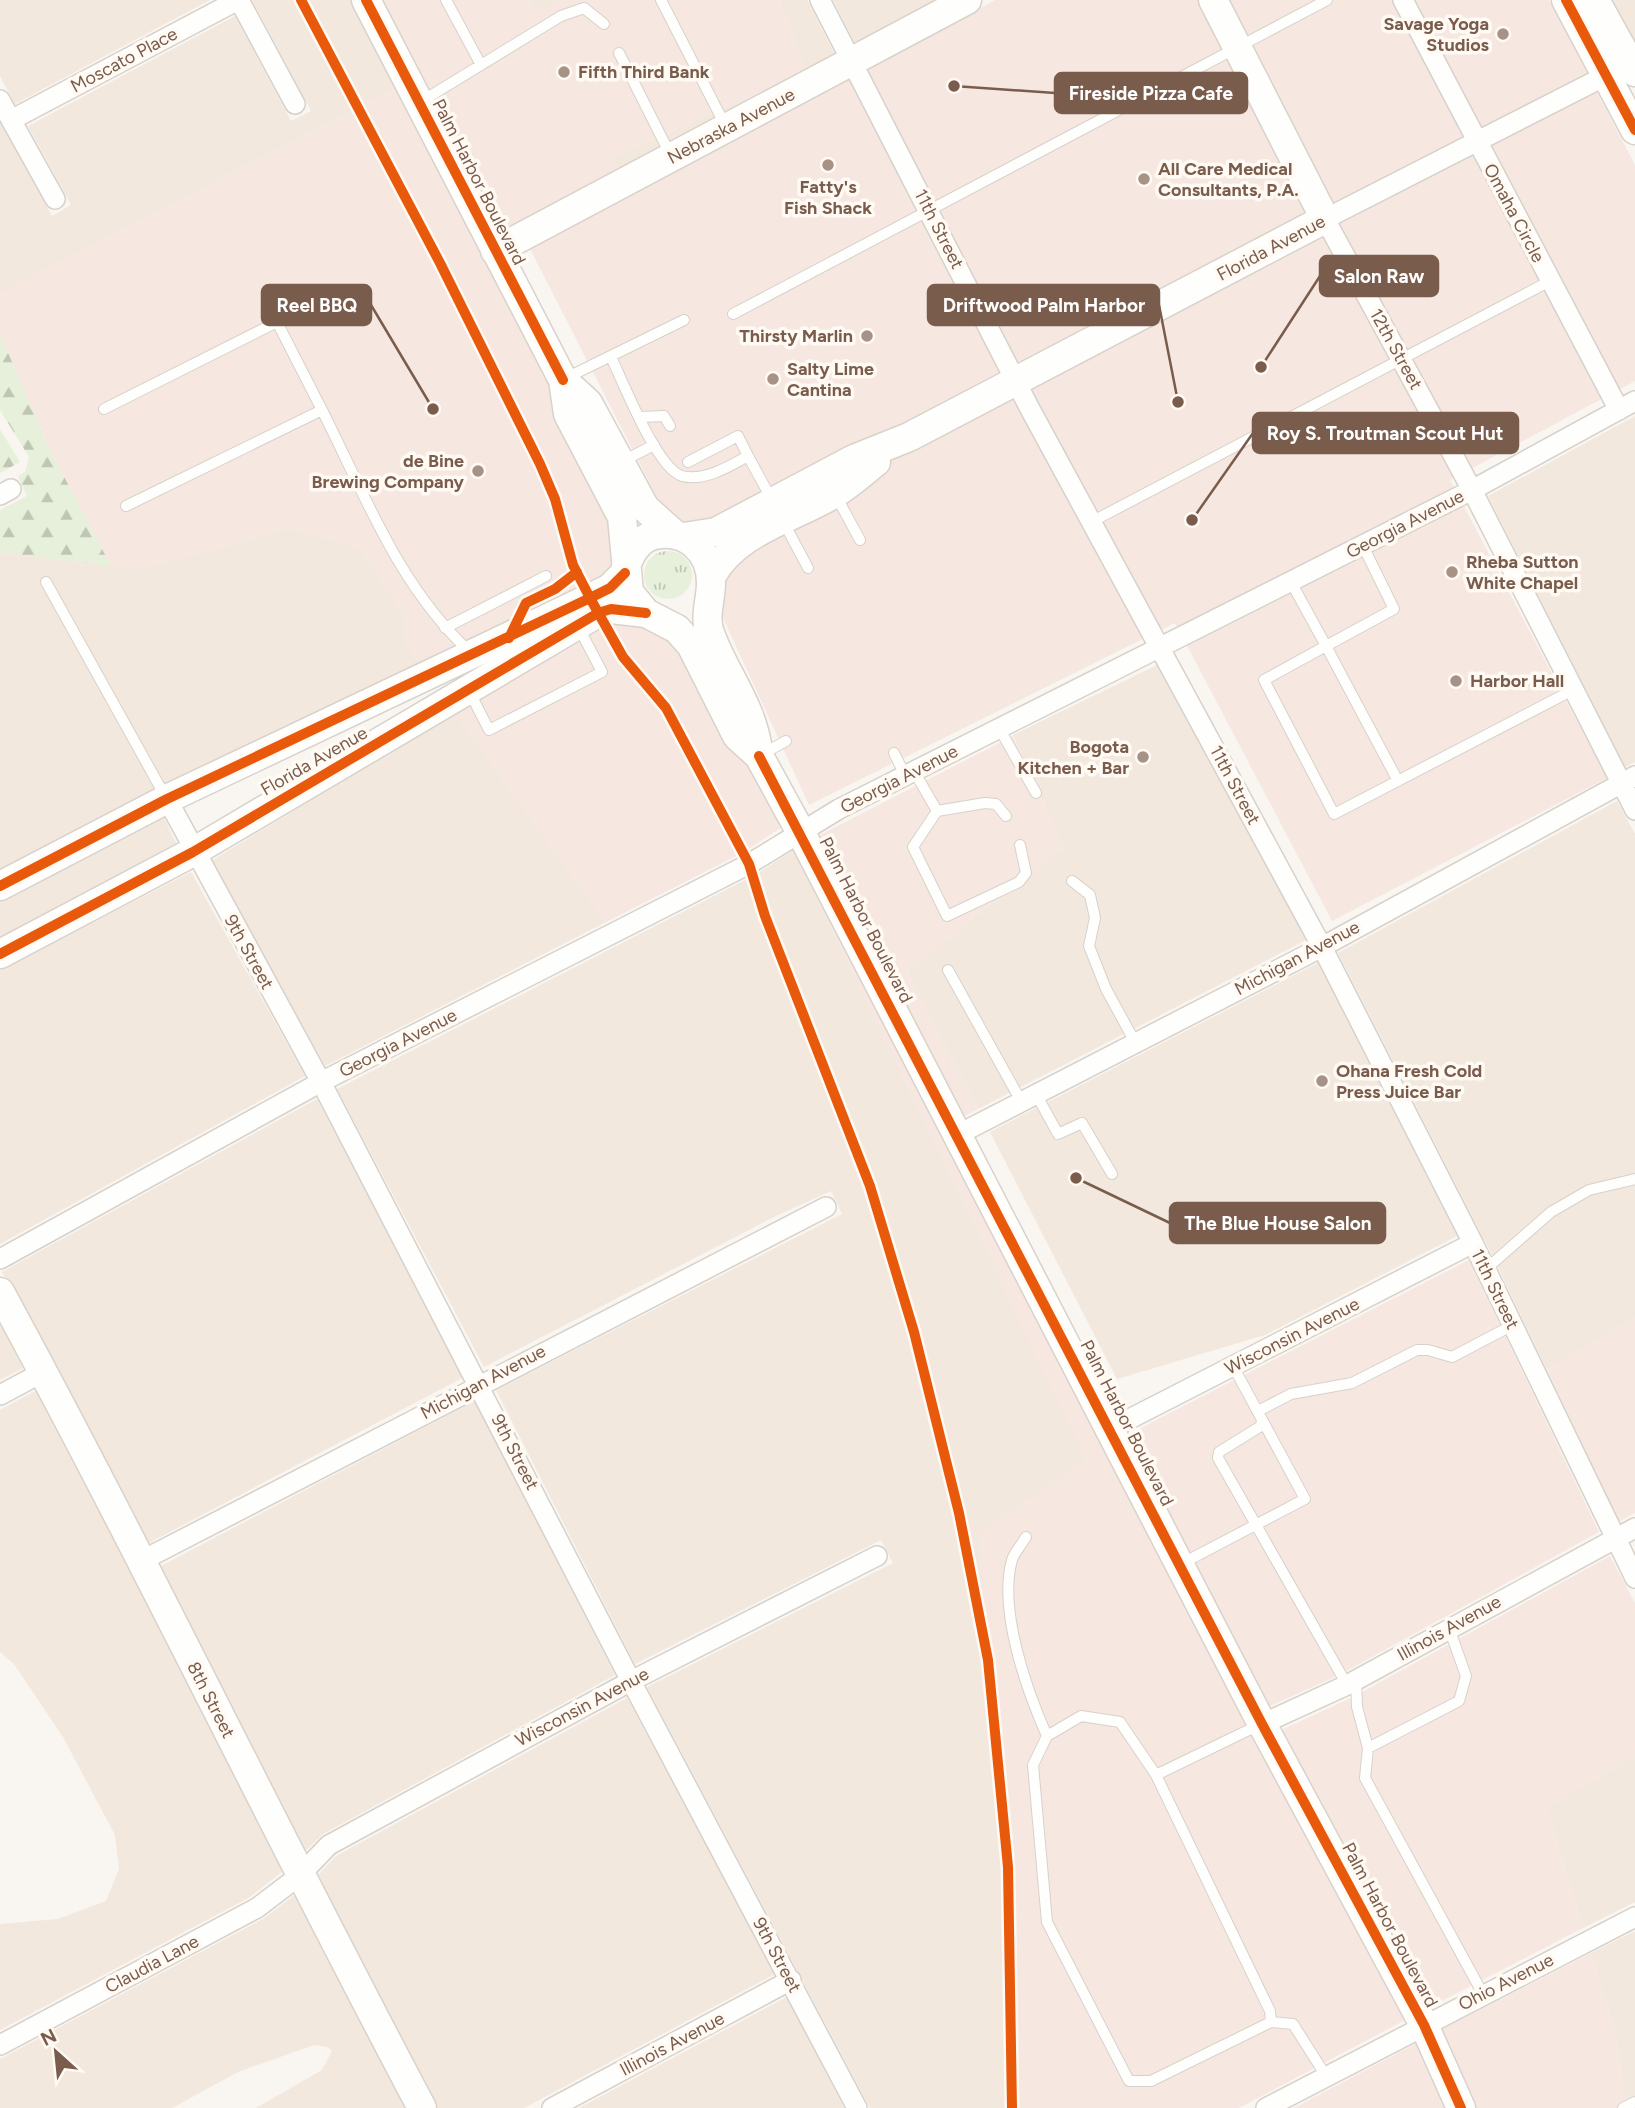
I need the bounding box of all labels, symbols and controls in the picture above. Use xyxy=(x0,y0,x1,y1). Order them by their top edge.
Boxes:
place label: Savage Yoga Studios xyxy=(1383,13,1490,56)
street label: Moscato Place xyxy=(67,23,181,97)
marker: Savage Yoga Studios xyxy=(1495,26,1511,42)
place label: Fifth Third Bank xyxy=(578,61,710,83)
marker: Fifth Third Bank xyxy=(556,64,572,80)
callout: Fireside Pizza Cafe xyxy=(1055,73,1247,113)
text: Fireside Pizza Cafe xyxy=(1069,82,1234,105)
street label: Nebraska Avenue xyxy=(664,83,799,169)
street label: Palm Harbor Boulevard xyxy=(428,95,530,269)
marker: Fatty's Fish Shack xyxy=(820,157,836,173)
place label: All Care Medical Consultants, P.A. xyxy=(1158,158,1299,201)
street label: Omaha Circle xyxy=(1479,160,1549,266)
marker: All Care Medical Consultants, P.A. xyxy=(1136,171,1152,187)
place label: Fatty's Fish Shack xyxy=(784,176,872,219)
street label: 11th Street xyxy=(910,185,969,273)
street label: Florida Avenue xyxy=(1213,210,1329,286)
callout: Salon Raw xyxy=(1320,256,1438,296)
text: Salon Raw xyxy=(1334,265,1424,288)
callout: Reel BBQ xyxy=(262,285,371,325)
callout: Driftwood Palm Harbor xyxy=(928,285,1159,325)
text: Reel BBQ xyxy=(277,294,357,317)
text: Driftwood Palm Harbor xyxy=(943,294,1145,317)
street label: 12th Street xyxy=(1365,305,1427,394)
place label: Thirsty Marlin xyxy=(739,325,853,347)
marker: Thirsty Marlin xyxy=(859,328,875,344)
place label: Salty Lime Cantina xyxy=(787,358,874,401)
marker: Salty Lime Cantina xyxy=(765,371,781,387)
callout: Roy S. Troutman Scout Hut xyxy=(1253,413,1518,453)
text: Roy S. Troutman Scout Hut xyxy=(1267,422,1504,445)
place label: de Bine Brewing Company xyxy=(312,450,465,493)
marker: de Bine Brewing Company xyxy=(470,463,486,479)
street label: Georgia Avenue xyxy=(1342,485,1468,563)
place label: Rheba Sutton White Chapel xyxy=(1466,551,1579,594)
marker: Rheba Sutton White Chapel xyxy=(1444,564,1460,580)
place label: Harbor Hall xyxy=(1470,670,1564,692)
marker: Harbor Hall xyxy=(1448,673,1464,689)
street label: Florida Avenue xyxy=(257,722,371,800)
place label: Bogota Kitchen + Bar xyxy=(1018,736,1129,779)
street label: Georgia Avenue xyxy=(836,740,962,818)
street label: 11th Street xyxy=(1205,742,1265,829)
marker: Bogota Kitchen + Bar xyxy=(1135,749,1151,765)
street label: Palm Harbor Boulevard xyxy=(815,833,917,1007)
street label: 9th Street xyxy=(220,911,279,993)
street label: Michigan Avenue xyxy=(1231,916,1363,1000)
street label: Georgia Avenue xyxy=(335,1004,461,1082)
place label: Ohana Fresh Cold Press Juice Bar xyxy=(1336,1060,1482,1103)
marker: Ohana Fresh Cold Press Juice Bar xyxy=(1314,1073,1330,1089)
callout: The Blue House Salon xyxy=(1170,1203,1385,1243)
text: The Blue House Salon xyxy=(1184,1212,1372,1235)
street label: 11th Street xyxy=(1466,1245,1524,1333)
street label: Wisconsin Avenue xyxy=(1221,1293,1363,1379)
street label: Palm Harbor Boulevard xyxy=(1076,1336,1178,1510)
street label: Michigan Avenue xyxy=(417,1340,549,1424)
street label: 9th Street xyxy=(487,1411,543,1494)
street label: Illinois Avenue xyxy=(1393,1590,1505,1666)
street label: 8th Street xyxy=(182,1658,240,1742)
street label: Wisconsin Avenue xyxy=(511,1662,653,1751)
street label: Palm Harbor Boulevard xyxy=(1337,1839,1443,2011)
street label: 9th Street xyxy=(748,1914,806,1996)
street label: Claudia Lane xyxy=(101,1930,203,1998)
street label: Ohio Avenue xyxy=(1455,1949,1557,2015)
street label: Illinois Avenue xyxy=(616,2007,728,2081)
north arrow xyxy=(21,2017,91,2087)
text: N xyxy=(37,2024,60,2051)

